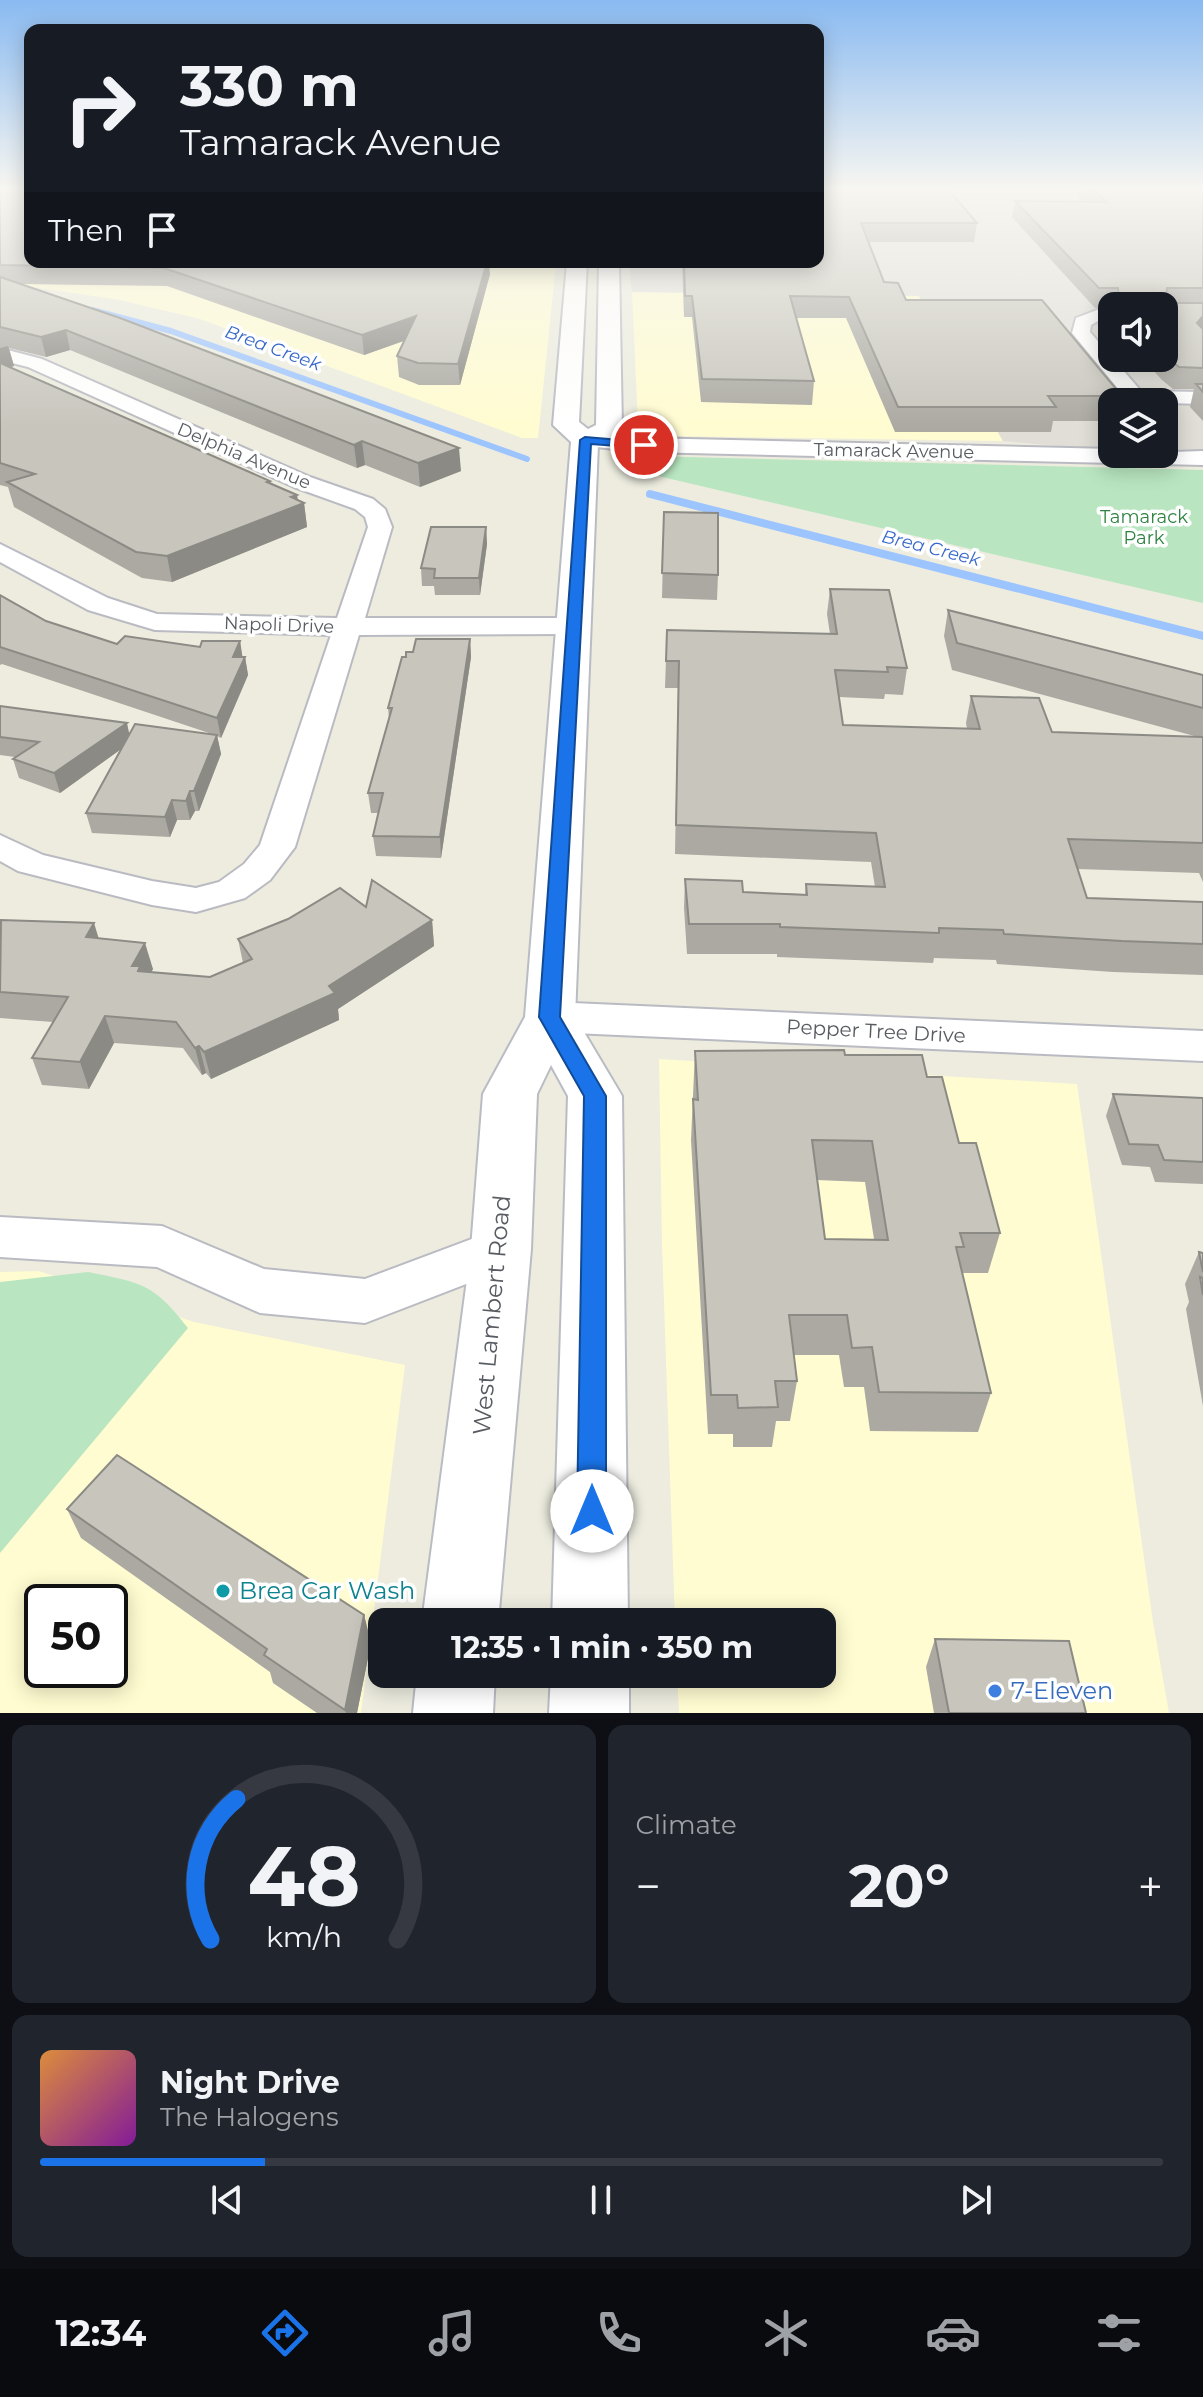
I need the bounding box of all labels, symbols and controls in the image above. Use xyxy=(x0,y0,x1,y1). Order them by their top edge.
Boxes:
text: 330 m xyxy=(180,52,359,120)
icon: right xyxy=(48,56,152,160)
text: Tamarack Avenue xyxy=(180,120,501,164)
icon: arrive xyxy=(140,208,184,252)
text: Then xyxy=(48,212,124,249)
map controls xyxy=(1098,292,1178,468)
button: sound xyxy=(1098,292,1178,372)
water label: Brea Creek xyxy=(222,320,325,376)
button: layers xyxy=(1098,388,1178,468)
pin xyxy=(610,411,678,479)
street label: Delphia Avenue xyxy=(174,418,314,494)
icon: arrive xyxy=(622,423,666,467)
street label: Tamarack Avenue xyxy=(813,439,975,463)
park label: Tamarack Park xyxy=(1100,506,1188,549)
water label: Brea Creek xyxy=(879,525,984,571)
street label: Napoli Drive xyxy=(224,612,335,638)
street label: Pepper Tree Drive xyxy=(786,1014,966,1048)
street label: West Lambert Road xyxy=(467,1194,516,1436)
position arrow xyxy=(550,1469,634,1553)
place label: Brea Car Wash xyxy=(239,1576,415,1605)
marker: Brea Car Wash xyxy=(214,1582,232,1600)
speed limit sign: 50 xyxy=(24,1584,128,1688)
text: 12:35 · 1 min · 350 m xyxy=(451,1629,753,1666)
place label: 7-Eleven xyxy=(1011,1676,1113,1705)
marker: 7-Eleven xyxy=(986,1682,1004,1700)
text: Climate xyxy=(636,1809,737,1841)
text: 48 xyxy=(247,1825,360,1927)
text: 20° xyxy=(849,1849,950,1922)
text: − xyxy=(636,1859,661,1913)
text: + xyxy=(1138,1859,1163,1913)
text: km/h xyxy=(266,1919,342,1954)
text: Night Drive xyxy=(160,2064,340,2101)
text: The Halogens xyxy=(160,2101,339,2133)
icon: previous xyxy=(205,2178,249,2222)
icon: pause xyxy=(579,2178,623,2222)
icon: next xyxy=(954,2178,998,2222)
icon: directions xyxy=(257,2305,313,2361)
icon: music xyxy=(424,2305,480,2361)
icon: phone xyxy=(591,2305,647,2361)
icon: climate xyxy=(758,2305,814,2361)
icon: car xyxy=(925,2305,981,2361)
icon: filters xyxy=(1091,2305,1147,2361)
text: 12:34 xyxy=(55,2311,146,2355)

